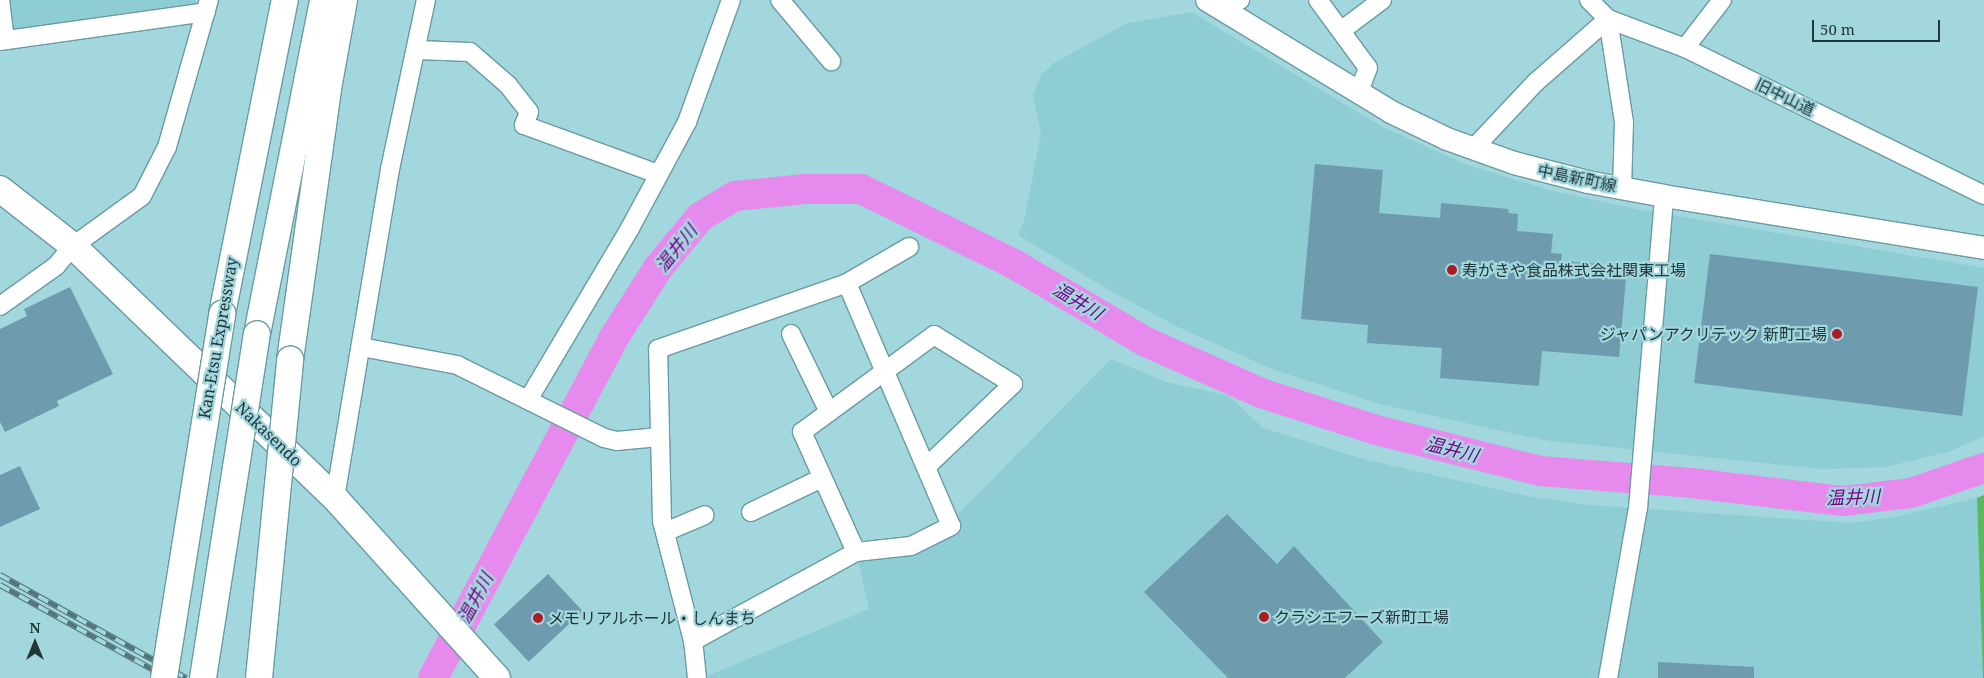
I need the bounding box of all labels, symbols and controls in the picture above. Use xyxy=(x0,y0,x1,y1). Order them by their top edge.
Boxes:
scale bar xyxy=(1814,10,1942,42)
text: 50 m xyxy=(1820,19,1855,39)
street label: 旧中山道 xyxy=(1752,74,1818,120)
street label: 中島新町線 xyxy=(1536,160,1618,196)
water label: 温井川 xyxy=(651,220,701,276)
street label: Kan-Etsu Expressway xyxy=(194,256,242,420)
place label: 寿がきや食品株式会社関東工場 xyxy=(1462,260,1686,280)
marker: 寿がきや食品株式会社関東工場 xyxy=(1446,264,1458,276)
water label: 温井川 xyxy=(1049,278,1107,324)
place label: ジャパンアクリテック 新町工場 xyxy=(1599,324,1827,344)
marker: ジャパンアクリテック 新町工場 xyxy=(1831,328,1843,340)
street label: Nakasendo xyxy=(232,398,306,470)
water label: 温井川 xyxy=(1423,432,1481,466)
water label: 温井川 xyxy=(1826,485,1880,509)
water label: 温井川 xyxy=(453,569,497,627)
place label: クラシエフーズ新町工場 xyxy=(1274,607,1450,627)
place label: メモリアルホール・しんまち xyxy=(548,608,756,628)
marker: クラシエフーズ新町工場 xyxy=(1258,611,1270,623)
marker: メモリアルホール・しんまち xyxy=(532,612,544,624)
north arrow xyxy=(10,618,60,668)
text: N xyxy=(29,618,41,637)

